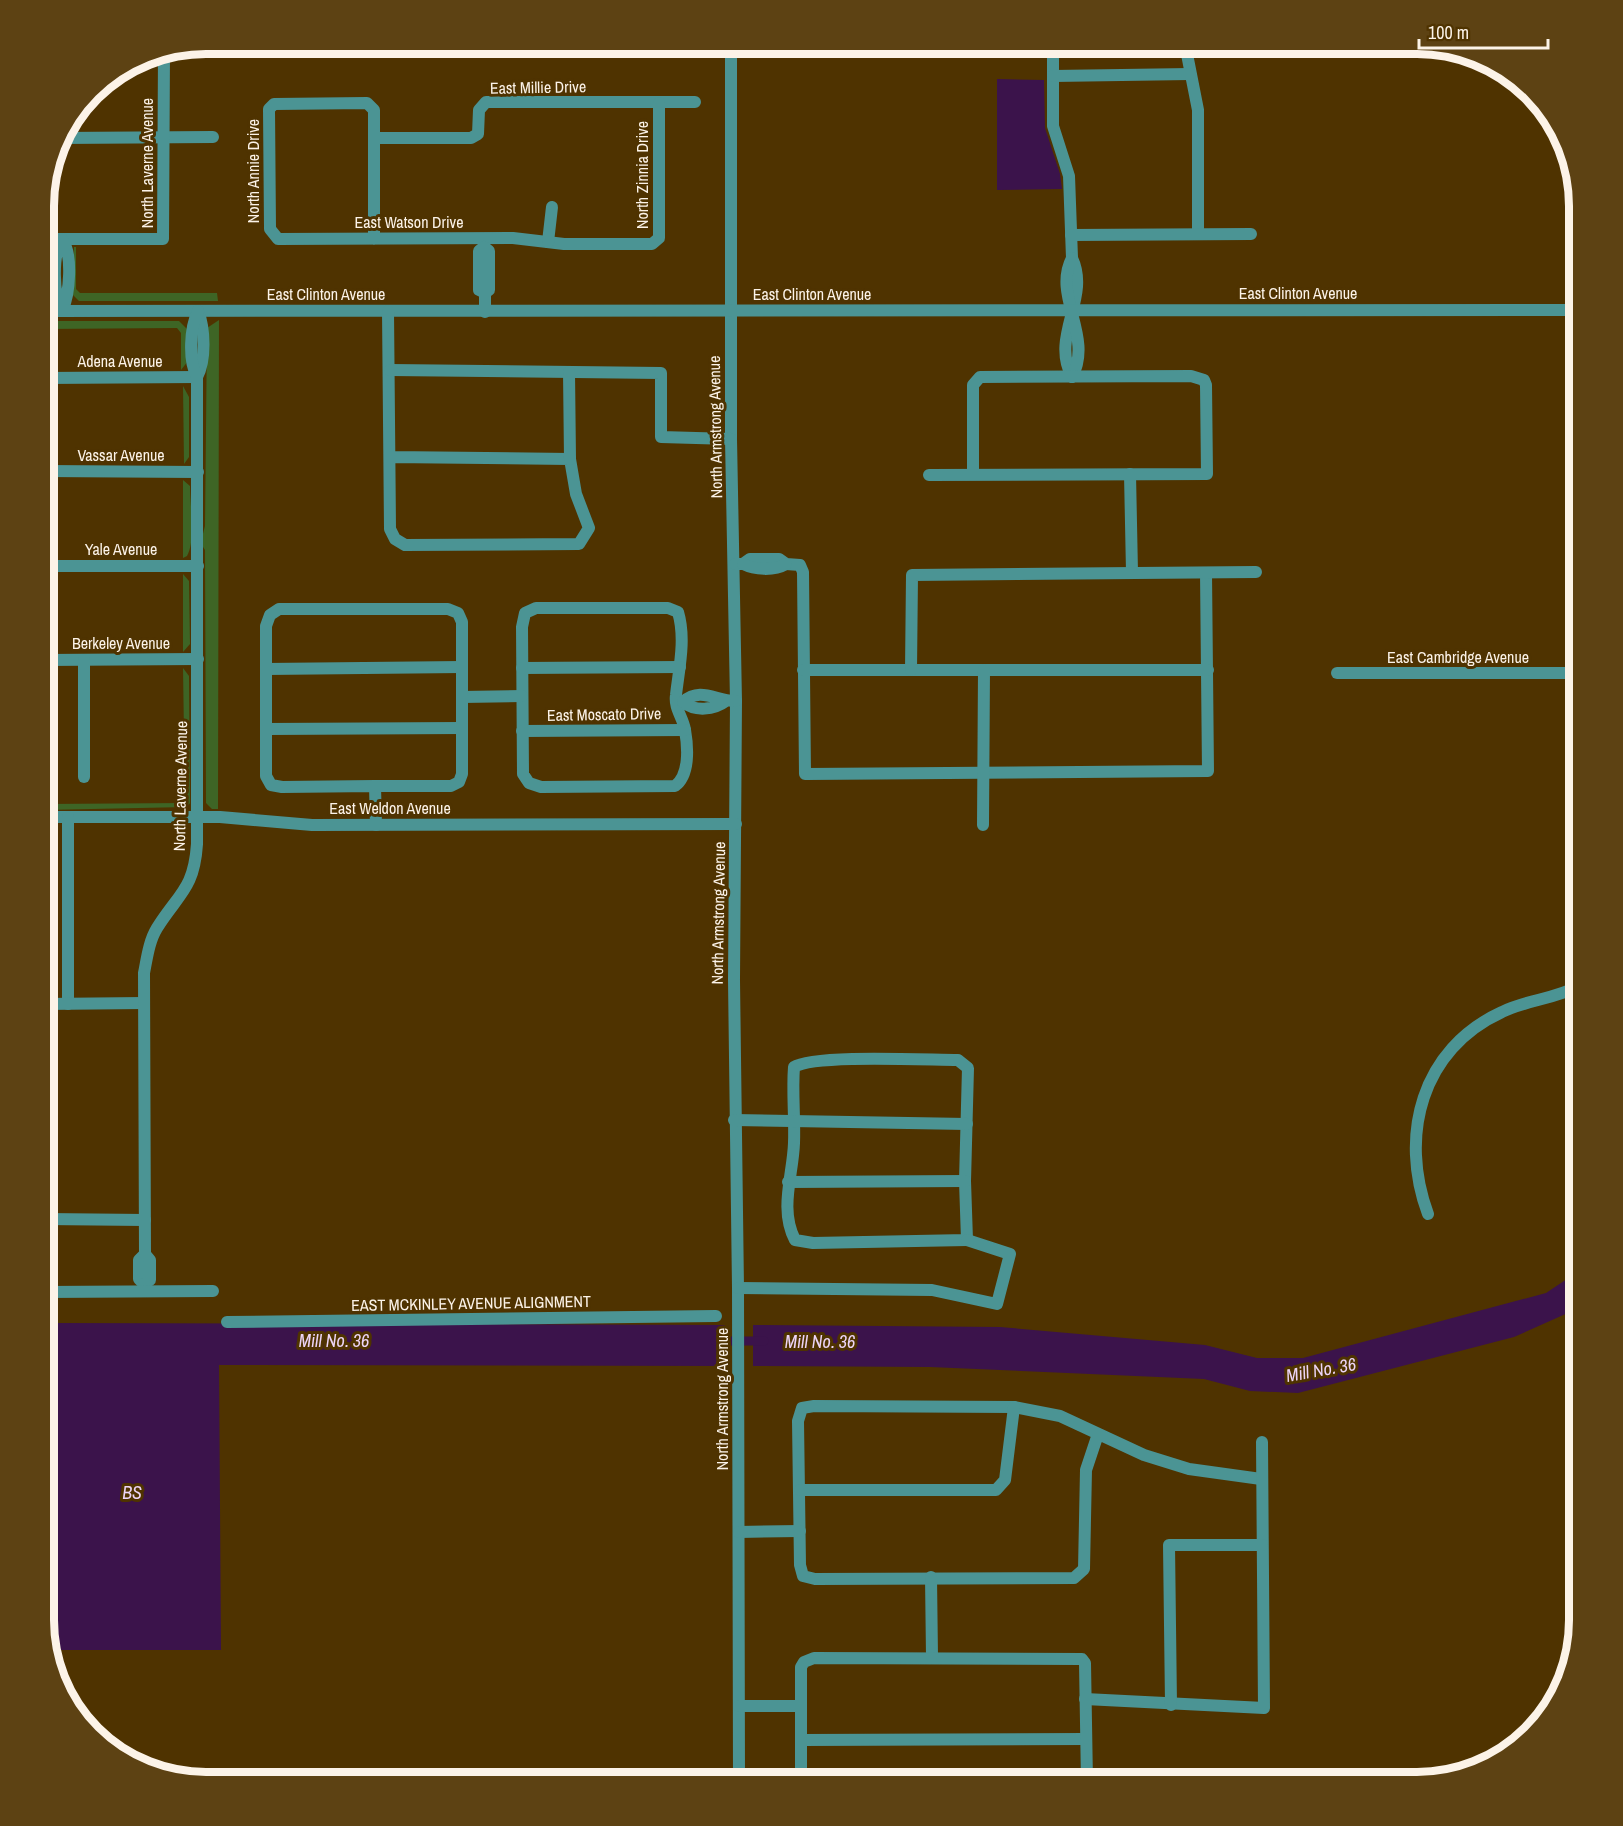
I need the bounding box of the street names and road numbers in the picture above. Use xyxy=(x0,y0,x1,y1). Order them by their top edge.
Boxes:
street label: East Millie Drive xyxy=(490,75,586,99)
street label: North Laverne Avenue xyxy=(136,98,158,228)
street label: North Annie Drive xyxy=(242,119,264,223)
street label: North Zinnia Drive xyxy=(631,121,653,229)
street label: East Watson Drive xyxy=(355,211,463,233)
street label: East Clinton Avenue xyxy=(1239,282,1357,304)
street label: East Clinton Avenue xyxy=(267,283,385,305)
street label: East Clinton Avenue xyxy=(753,283,871,305)
street label: Adena Avenue xyxy=(76,350,163,372)
street label: North Armstrong Avenue xyxy=(703,355,727,499)
street label: Vassar Avenue xyxy=(77,444,165,466)
street label: Yale Avenue xyxy=(85,538,157,560)
street label: Berkeley Avenue xyxy=(72,632,170,654)
street label: East Cambridge Avenue xyxy=(1387,646,1529,668)
street label: East Moscato Drive xyxy=(547,702,661,726)
street label: North Laverne Avenue xyxy=(168,721,192,851)
street label: East Weldon Avenue xyxy=(329,797,451,819)
street label: North Armstrong Avenue xyxy=(706,841,730,985)
street label: EAST MCKINLEY AVENUE ALIGNMENT xyxy=(351,1290,591,1316)
street label: North Armstrong Avenue xyxy=(711,1328,733,1470)

